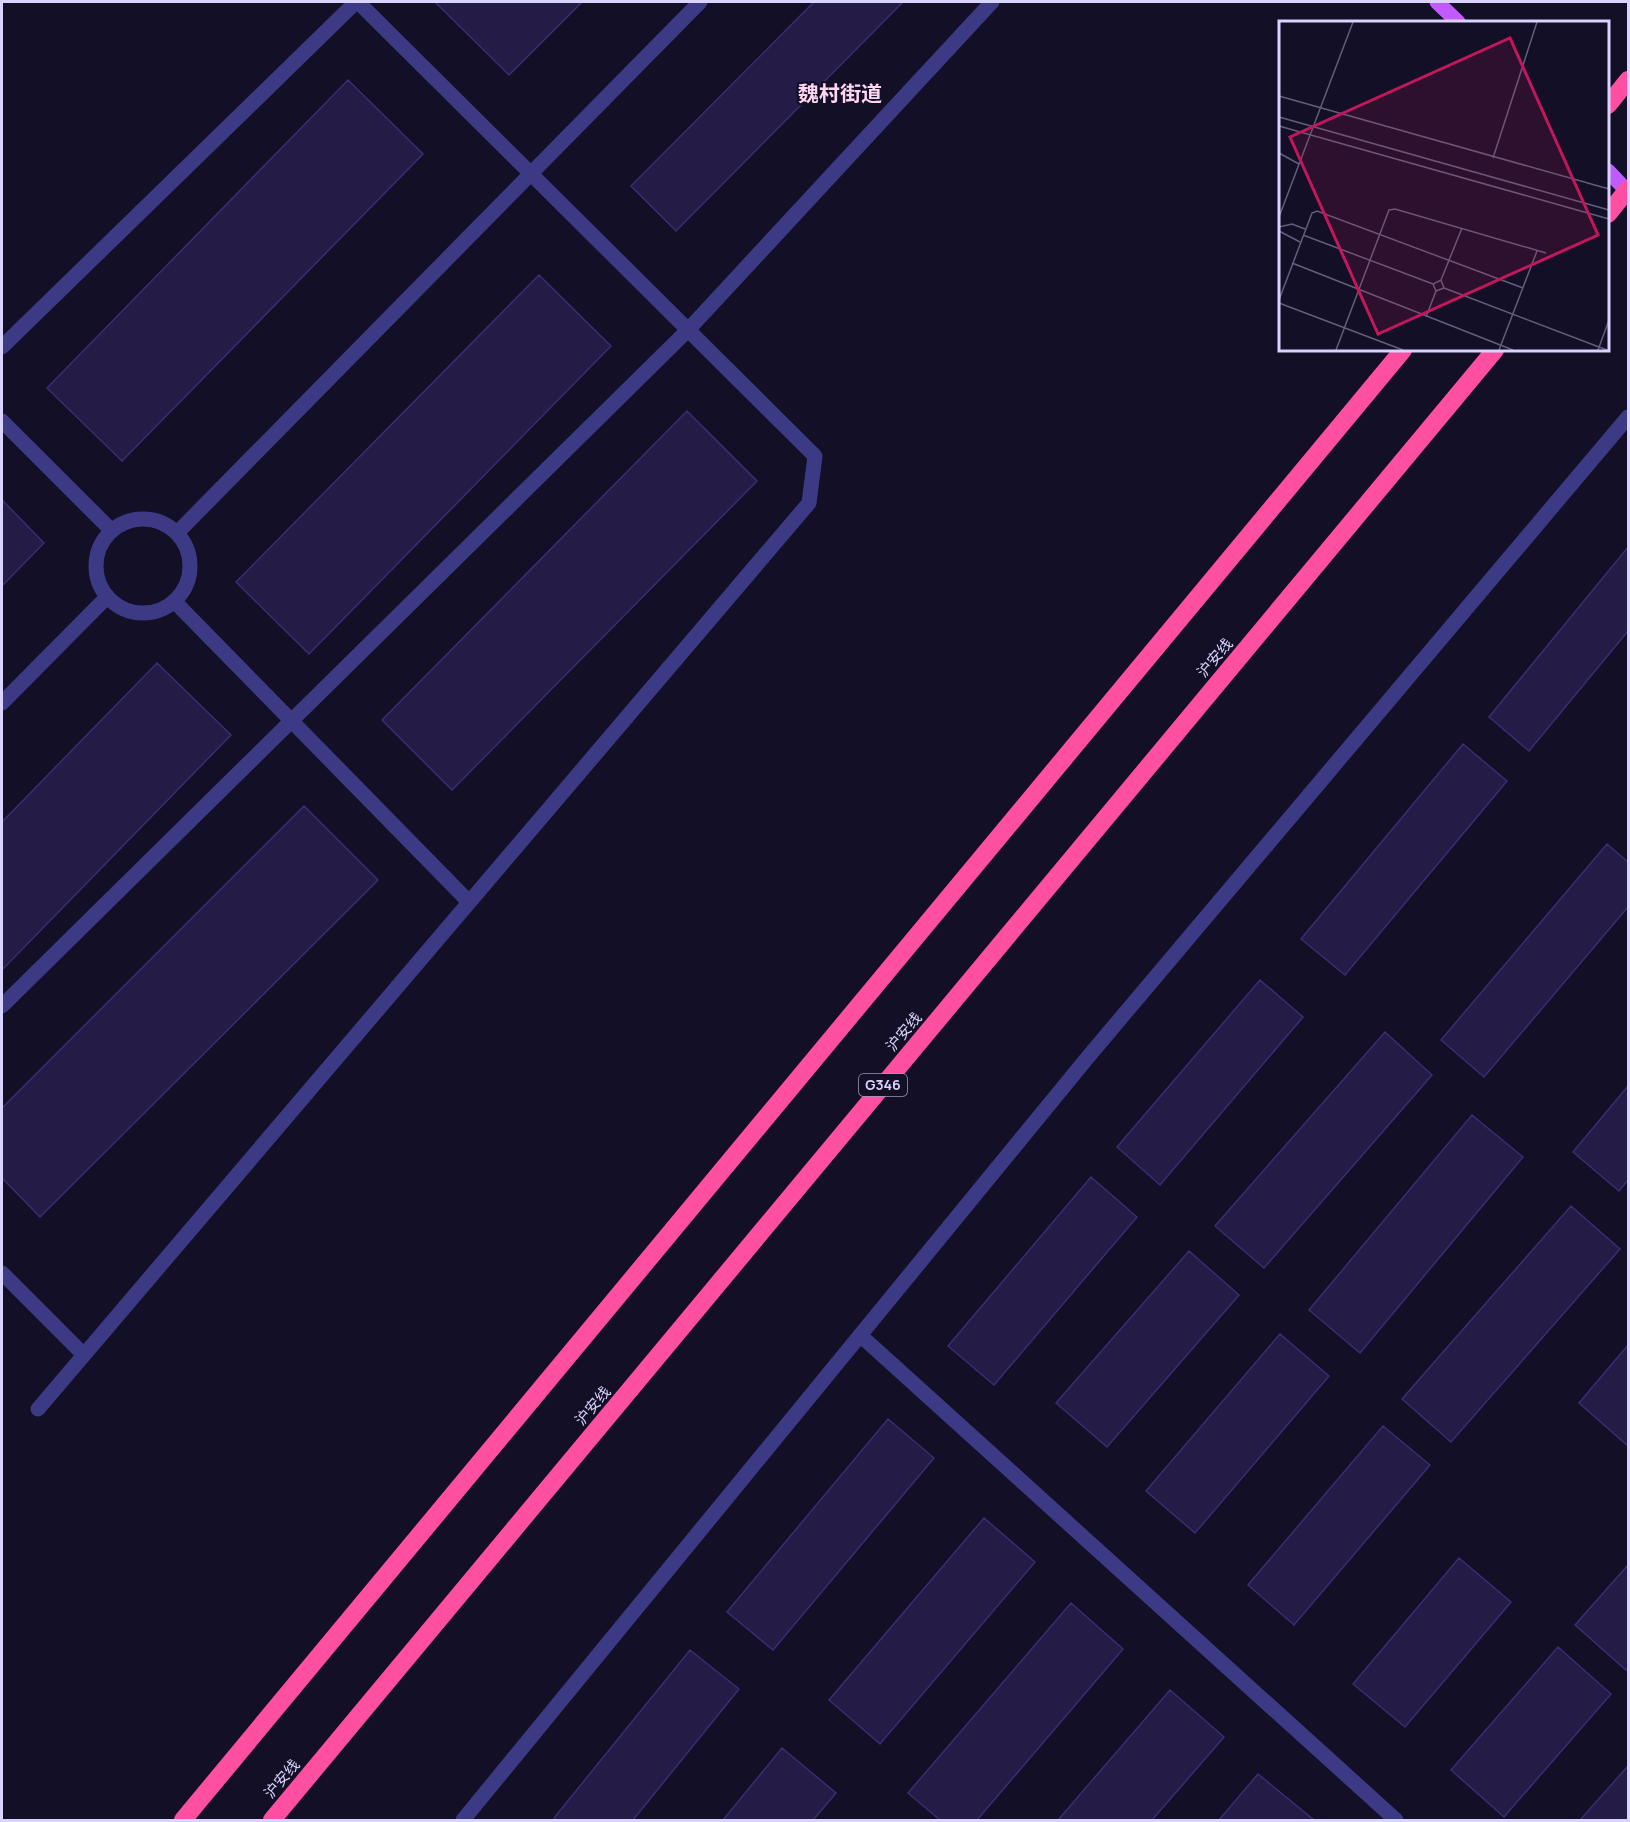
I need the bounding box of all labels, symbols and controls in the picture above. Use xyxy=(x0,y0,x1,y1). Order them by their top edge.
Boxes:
inset map xyxy=(1279,21,1609,351)
district label: 魏村街道 xyxy=(798,79,882,107)
street label: 沪安线 xyxy=(1192,634,1237,682)
street label: 沪安线 xyxy=(881,1008,926,1056)
road number: G346 xyxy=(859,1074,907,1096)
street label: 沪安线 xyxy=(570,1382,615,1430)
street label: 沪安线 xyxy=(259,1755,304,1803)

